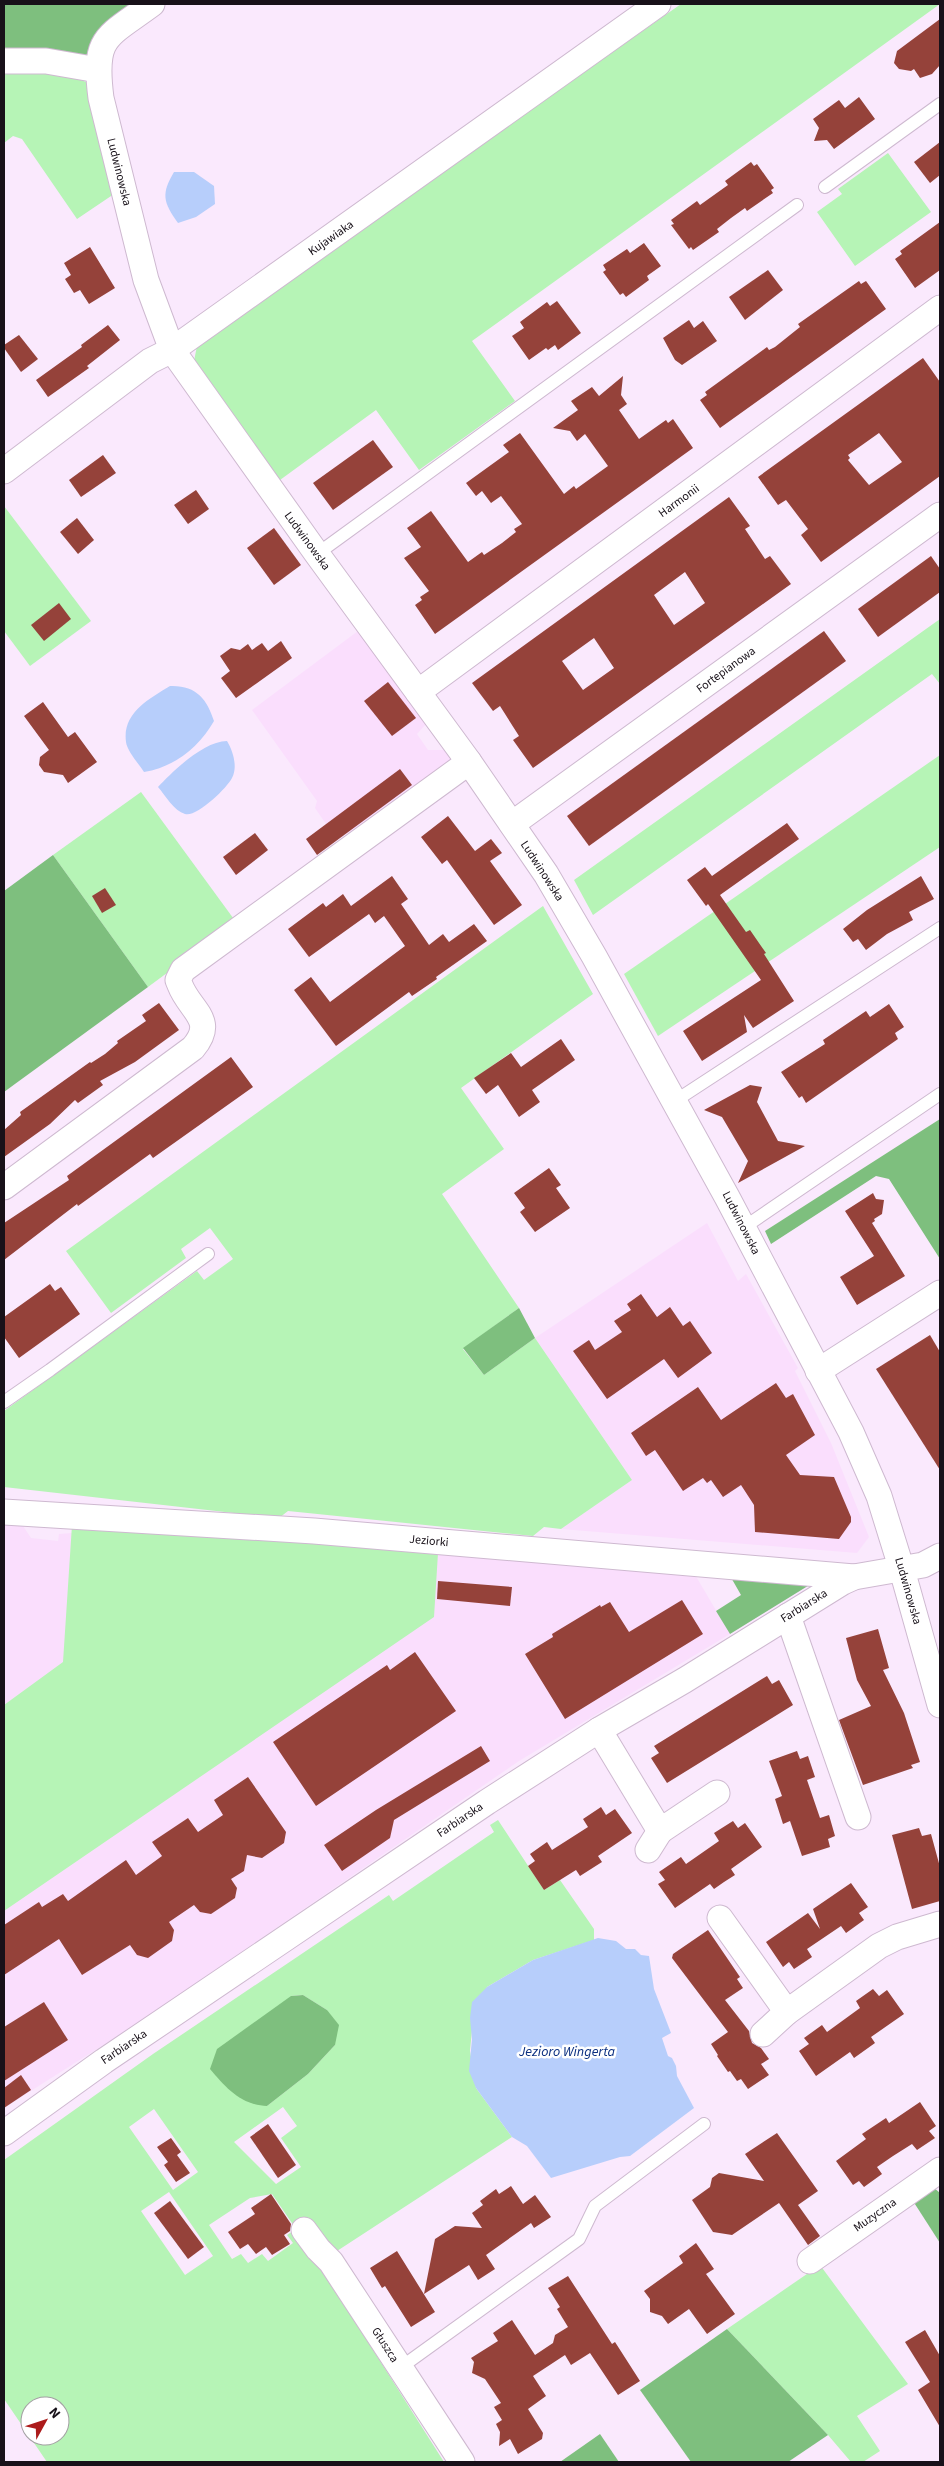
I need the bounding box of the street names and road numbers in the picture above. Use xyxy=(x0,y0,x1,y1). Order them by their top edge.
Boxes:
street label: Ludwinowska xyxy=(102,136,136,208)
street label: Kujawiaka xyxy=(305,216,357,260)
street label: Harmonii xyxy=(655,480,703,522)
street label: Ludwinowska xyxy=(280,508,334,574)
street label: Fortepianowa xyxy=(693,643,759,697)
street label: Ludwinowska xyxy=(516,837,568,905)
street label: Ludwinowska xyxy=(718,1188,764,1258)
street label: Jeziorki xyxy=(409,1531,449,1551)
street label: Ludwinowska xyxy=(890,1555,926,1627)
street label: Farbiarska xyxy=(777,1585,831,1627)
street label: Farbiarska xyxy=(434,1798,486,1842)
street label: Farbiarska xyxy=(98,2025,150,2069)
street label: Muzyczna xyxy=(850,2194,900,2236)
street label: Głuszca xyxy=(367,2324,403,2366)

